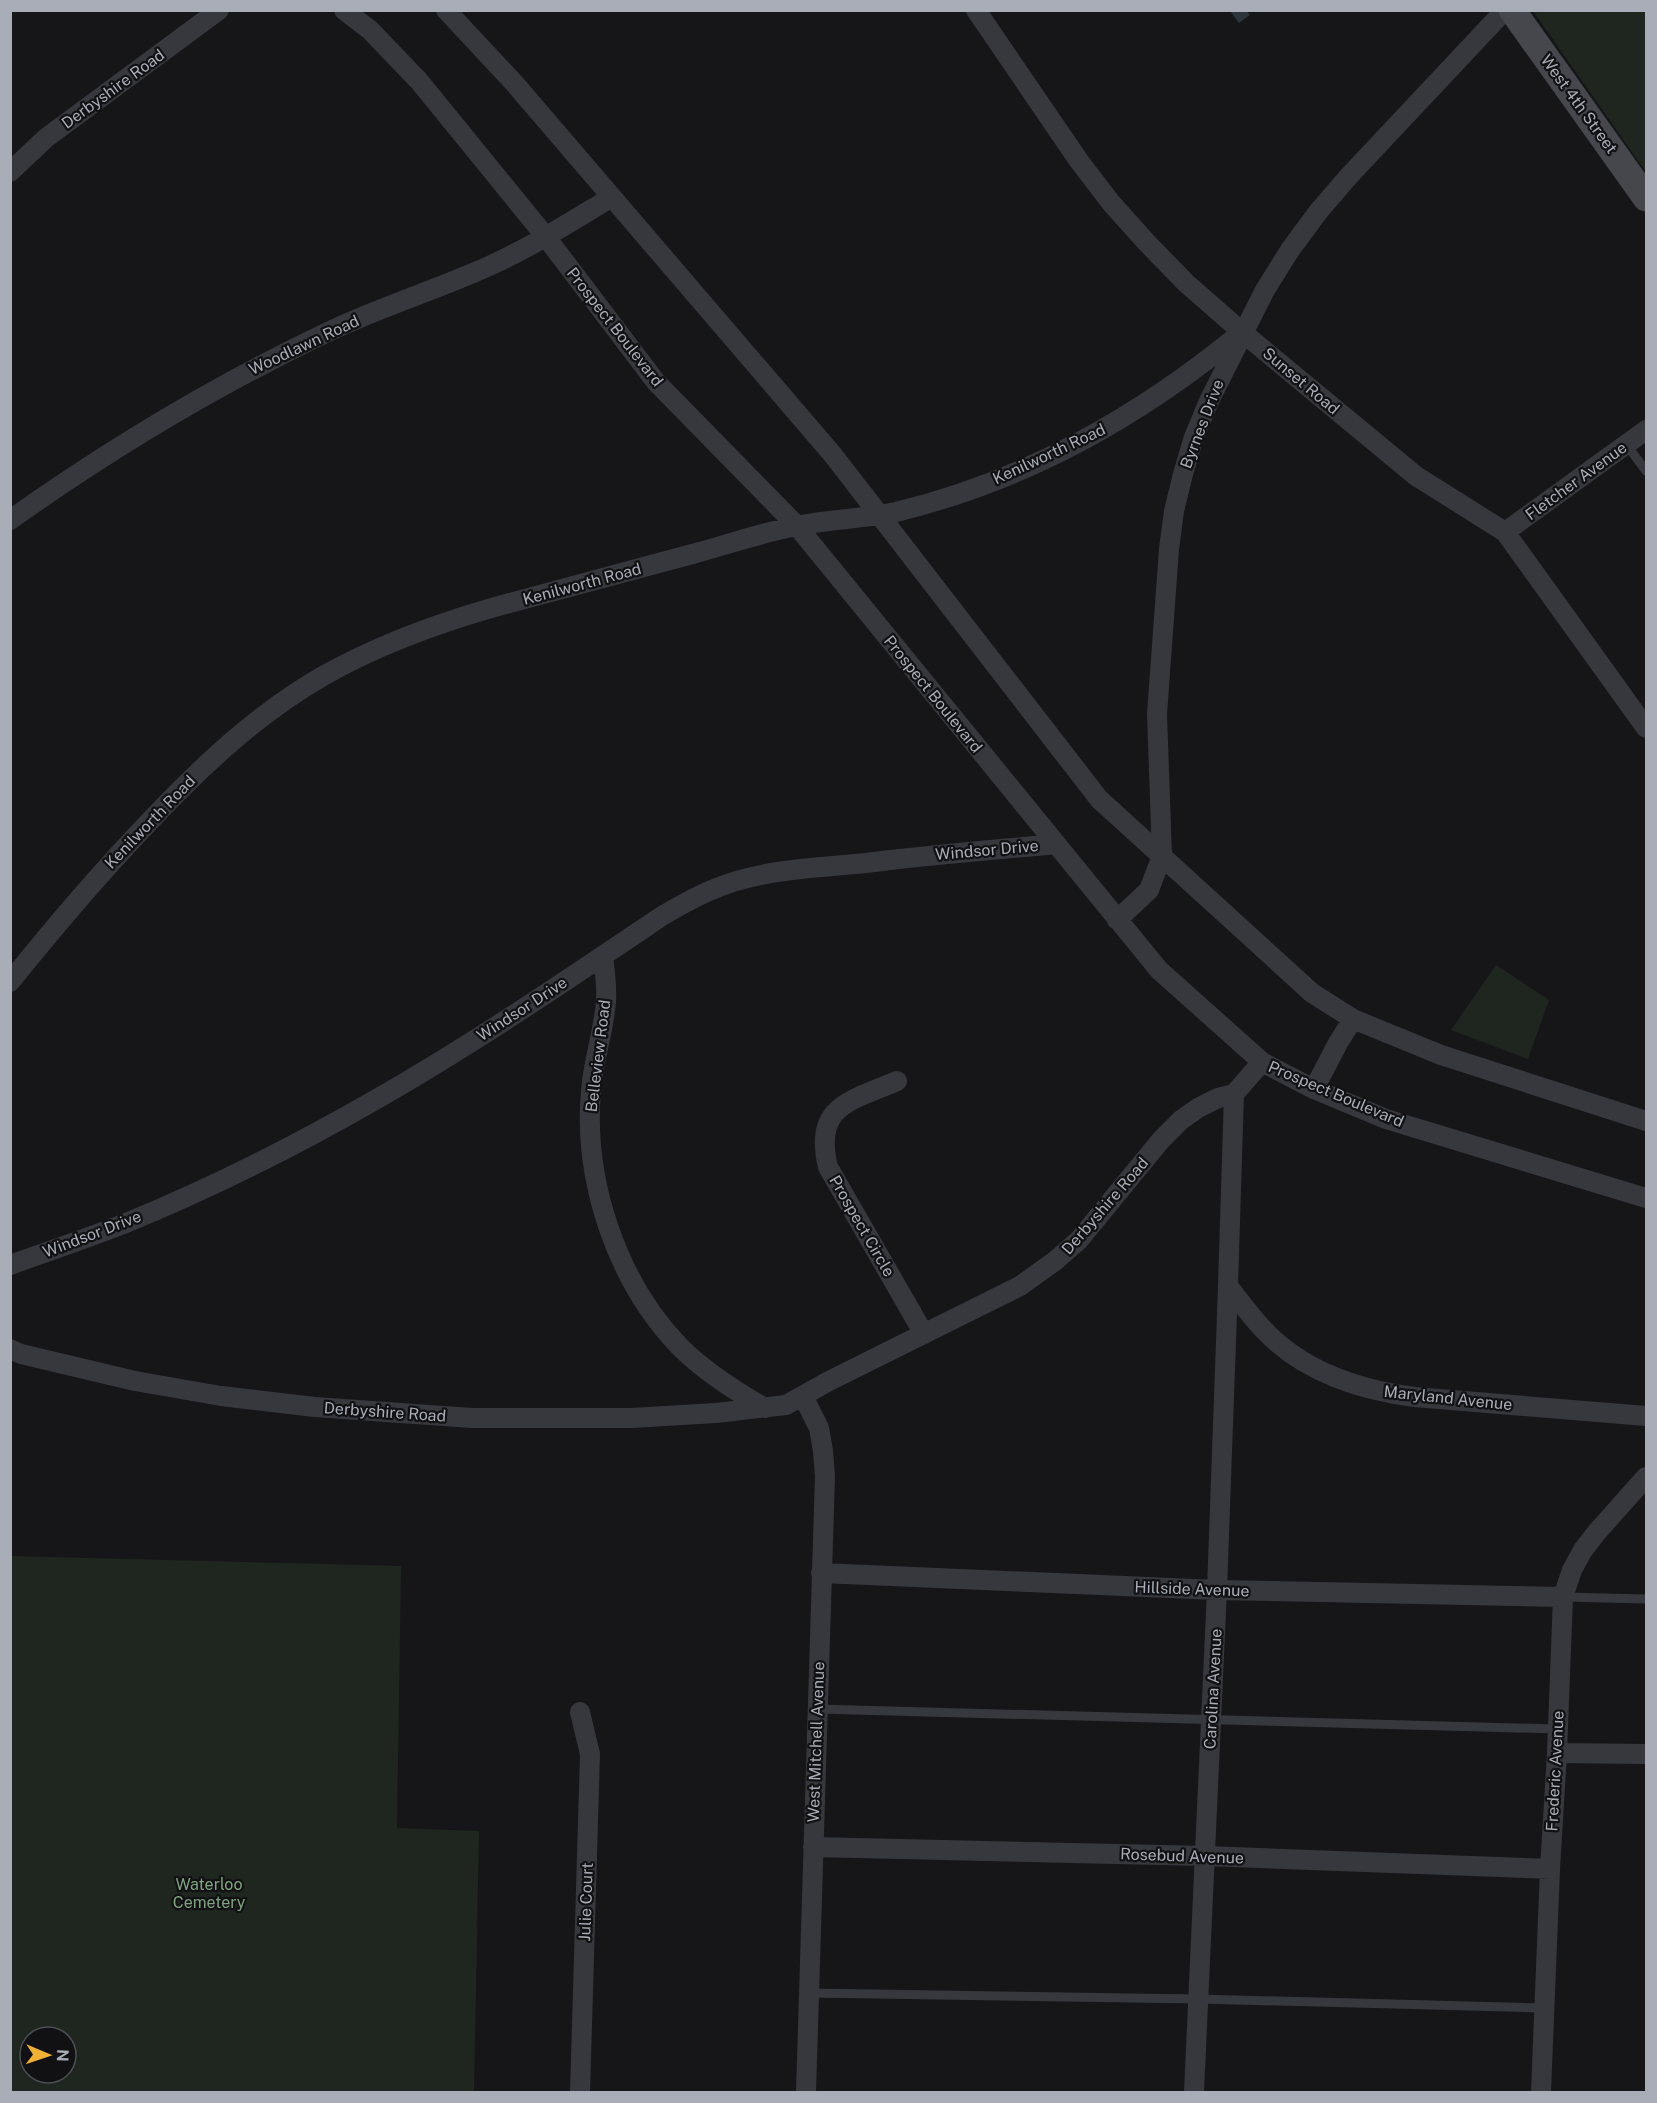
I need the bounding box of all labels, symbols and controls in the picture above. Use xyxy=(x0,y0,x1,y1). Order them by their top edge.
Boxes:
street label: Derbyshire Road xyxy=(58,45,168,133)
street label: West 4th Street xyxy=(1537,51,1621,157)
street label: Prospect Boulevard xyxy=(563,264,667,390)
street label: Woodlawn Road xyxy=(246,311,362,379)
street label: Sunset Road xyxy=(1259,343,1343,419)
street label: Byrnes Drive xyxy=(1176,377,1228,471)
street label: Kenilworth Road xyxy=(990,420,1108,488)
street label: Fletcher Avenue xyxy=(1522,438,1630,524)
street label: Kenilworth Road xyxy=(521,559,643,609)
street label: Prospect Boulevard xyxy=(880,632,986,756)
street label: Kenilworth Road xyxy=(101,772,199,872)
street label: Windsor Drive xyxy=(935,836,1039,864)
street label: Windsor Drive xyxy=(473,973,571,1045)
street label: Belleview Road xyxy=(582,999,614,1113)
street label: Prospect Boulevard xyxy=(1265,1057,1407,1131)
street label: Derbyshire Road xyxy=(1058,1154,1152,1258)
street label: Prospect Circle xyxy=(825,1172,899,1280)
street label: Windsor Drive xyxy=(40,1207,144,1261)
street label: Maryland Avenue xyxy=(1383,1382,1513,1414)
street label: Derbyshire Road xyxy=(323,1398,447,1426)
street label: Hillside Avenue xyxy=(1134,1577,1250,1601)
street label: Carolina Avenue xyxy=(1200,1628,1226,1750)
street label: West Mitchell Avenue xyxy=(804,1661,828,1823)
street label: Frederic Avenue xyxy=(1542,1710,1568,1832)
street label: Rosebud Avenue xyxy=(1120,1844,1244,1868)
street label: Julie Court xyxy=(575,1862,597,1942)
park label: Waterloo Cemetery xyxy=(173,1875,246,1912)
north arrow xyxy=(18,2025,78,2085)
text: N xyxy=(53,2049,72,2062)

